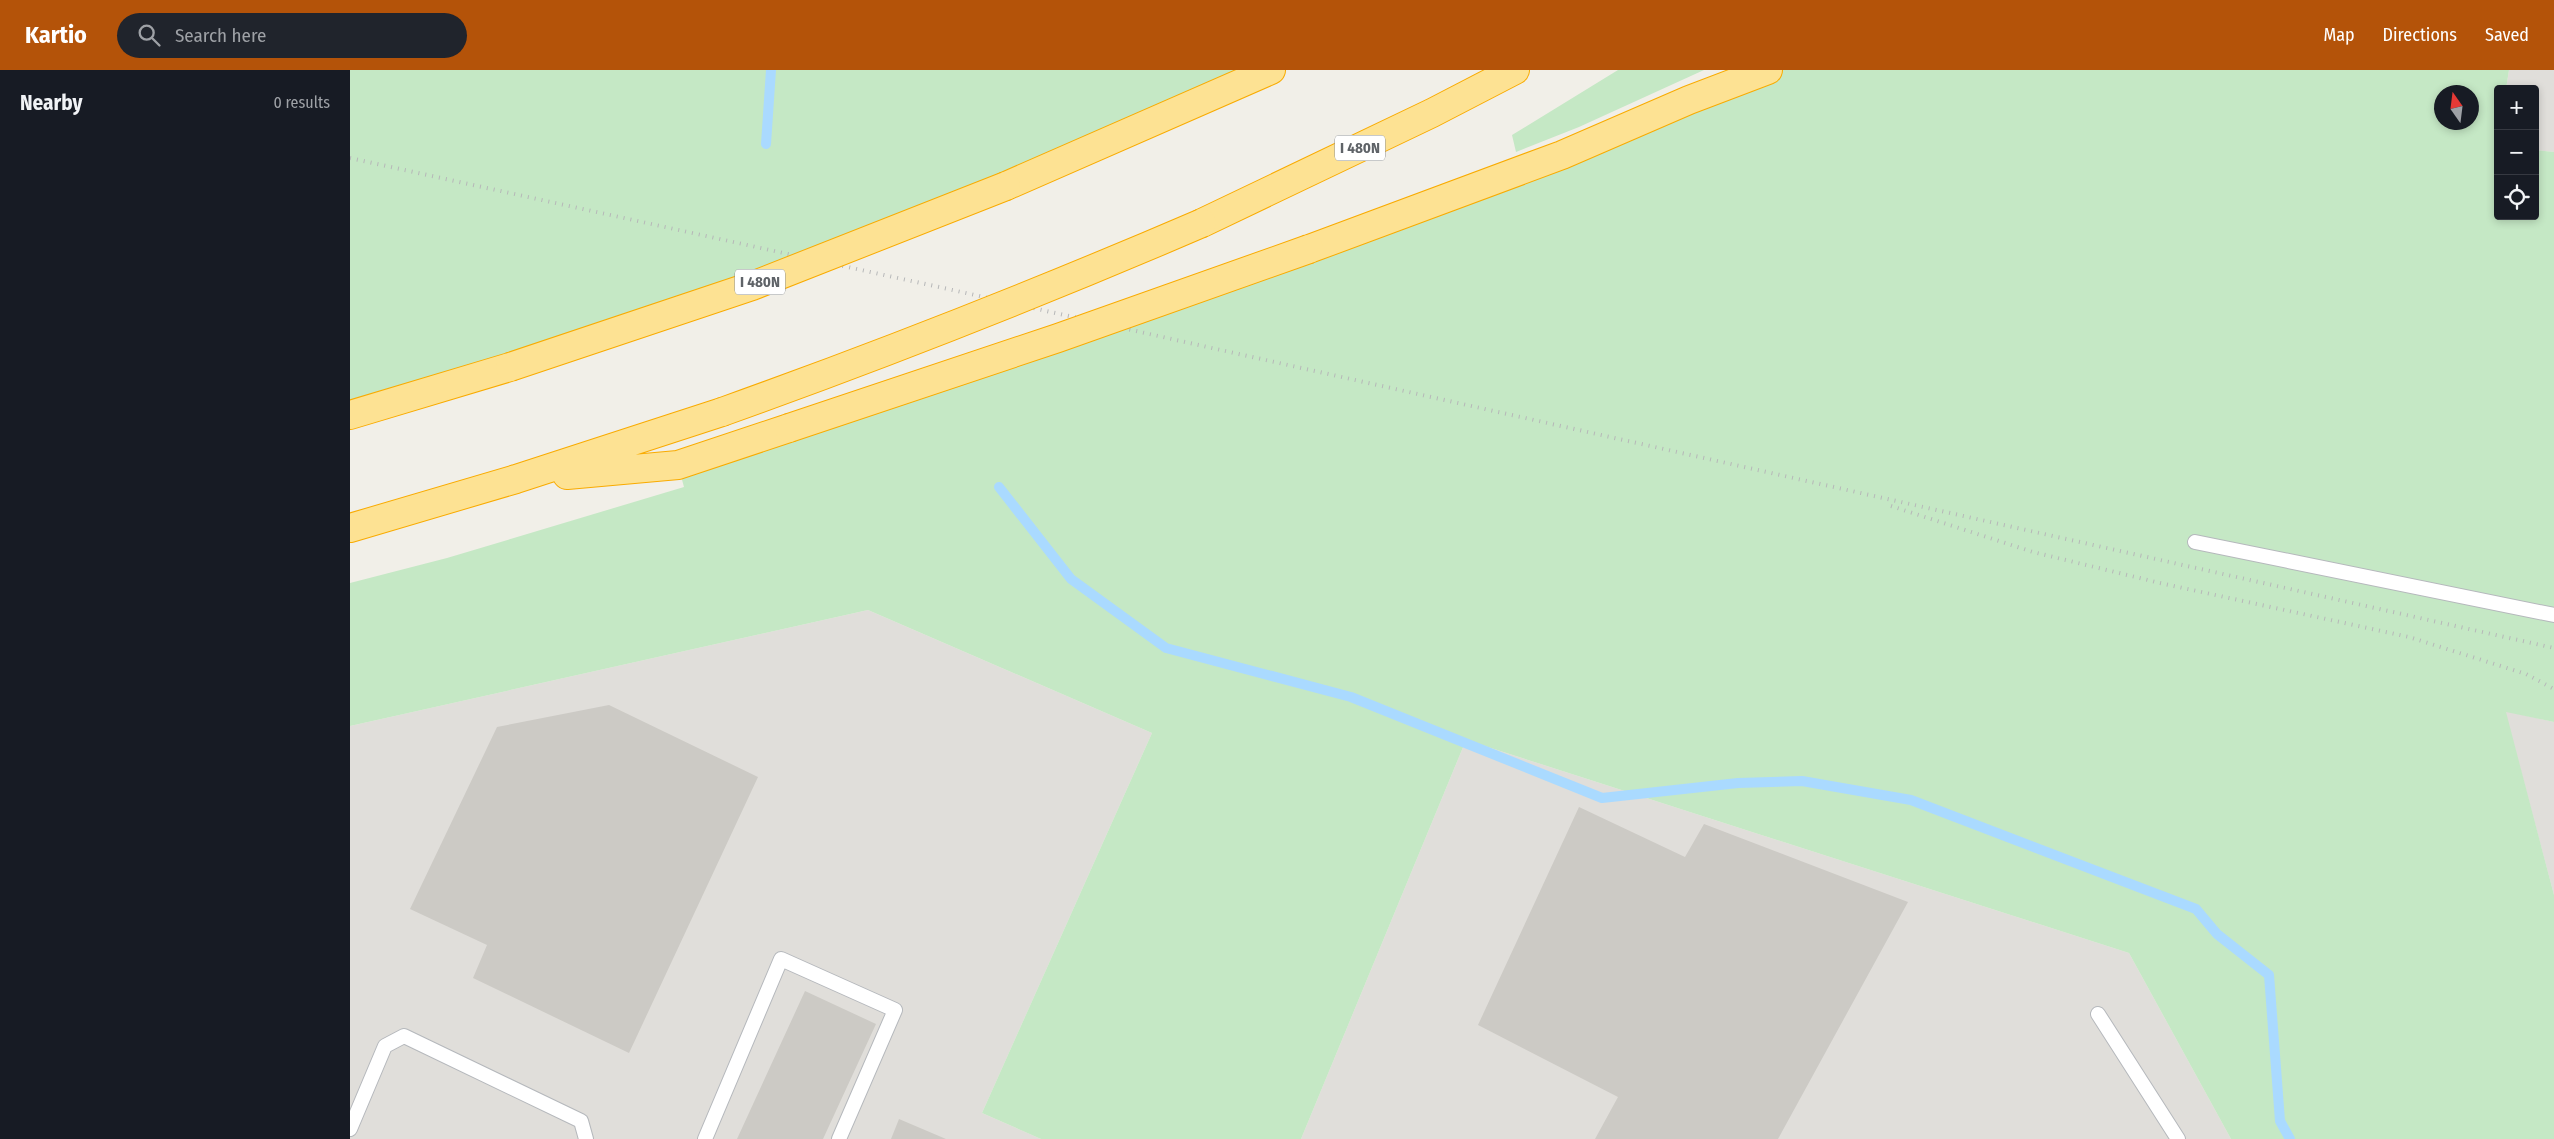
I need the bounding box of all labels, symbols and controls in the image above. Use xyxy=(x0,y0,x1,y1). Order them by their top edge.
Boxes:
search box xyxy=(117,13,467,58)
text: Kartio xyxy=(25,21,87,49)
icon: search xyxy=(135,21,163,49)
text: Search here xyxy=(175,24,266,47)
text: Map xyxy=(2323,24,2355,46)
text: Directions xyxy=(2383,24,2457,46)
text: Saved xyxy=(2485,24,2529,46)
north arrow xyxy=(2434,85,2479,130)
map controls xyxy=(2494,85,2539,220)
button: + xyxy=(2494,85,2539,130)
text: Nearby xyxy=(20,90,82,116)
text: 0 results xyxy=(273,93,330,112)
button: − xyxy=(2494,130,2539,175)
road number: I 480N xyxy=(1335,136,1385,160)
button: locate xyxy=(2494,175,2539,220)
road number: I 480N xyxy=(735,270,785,294)

